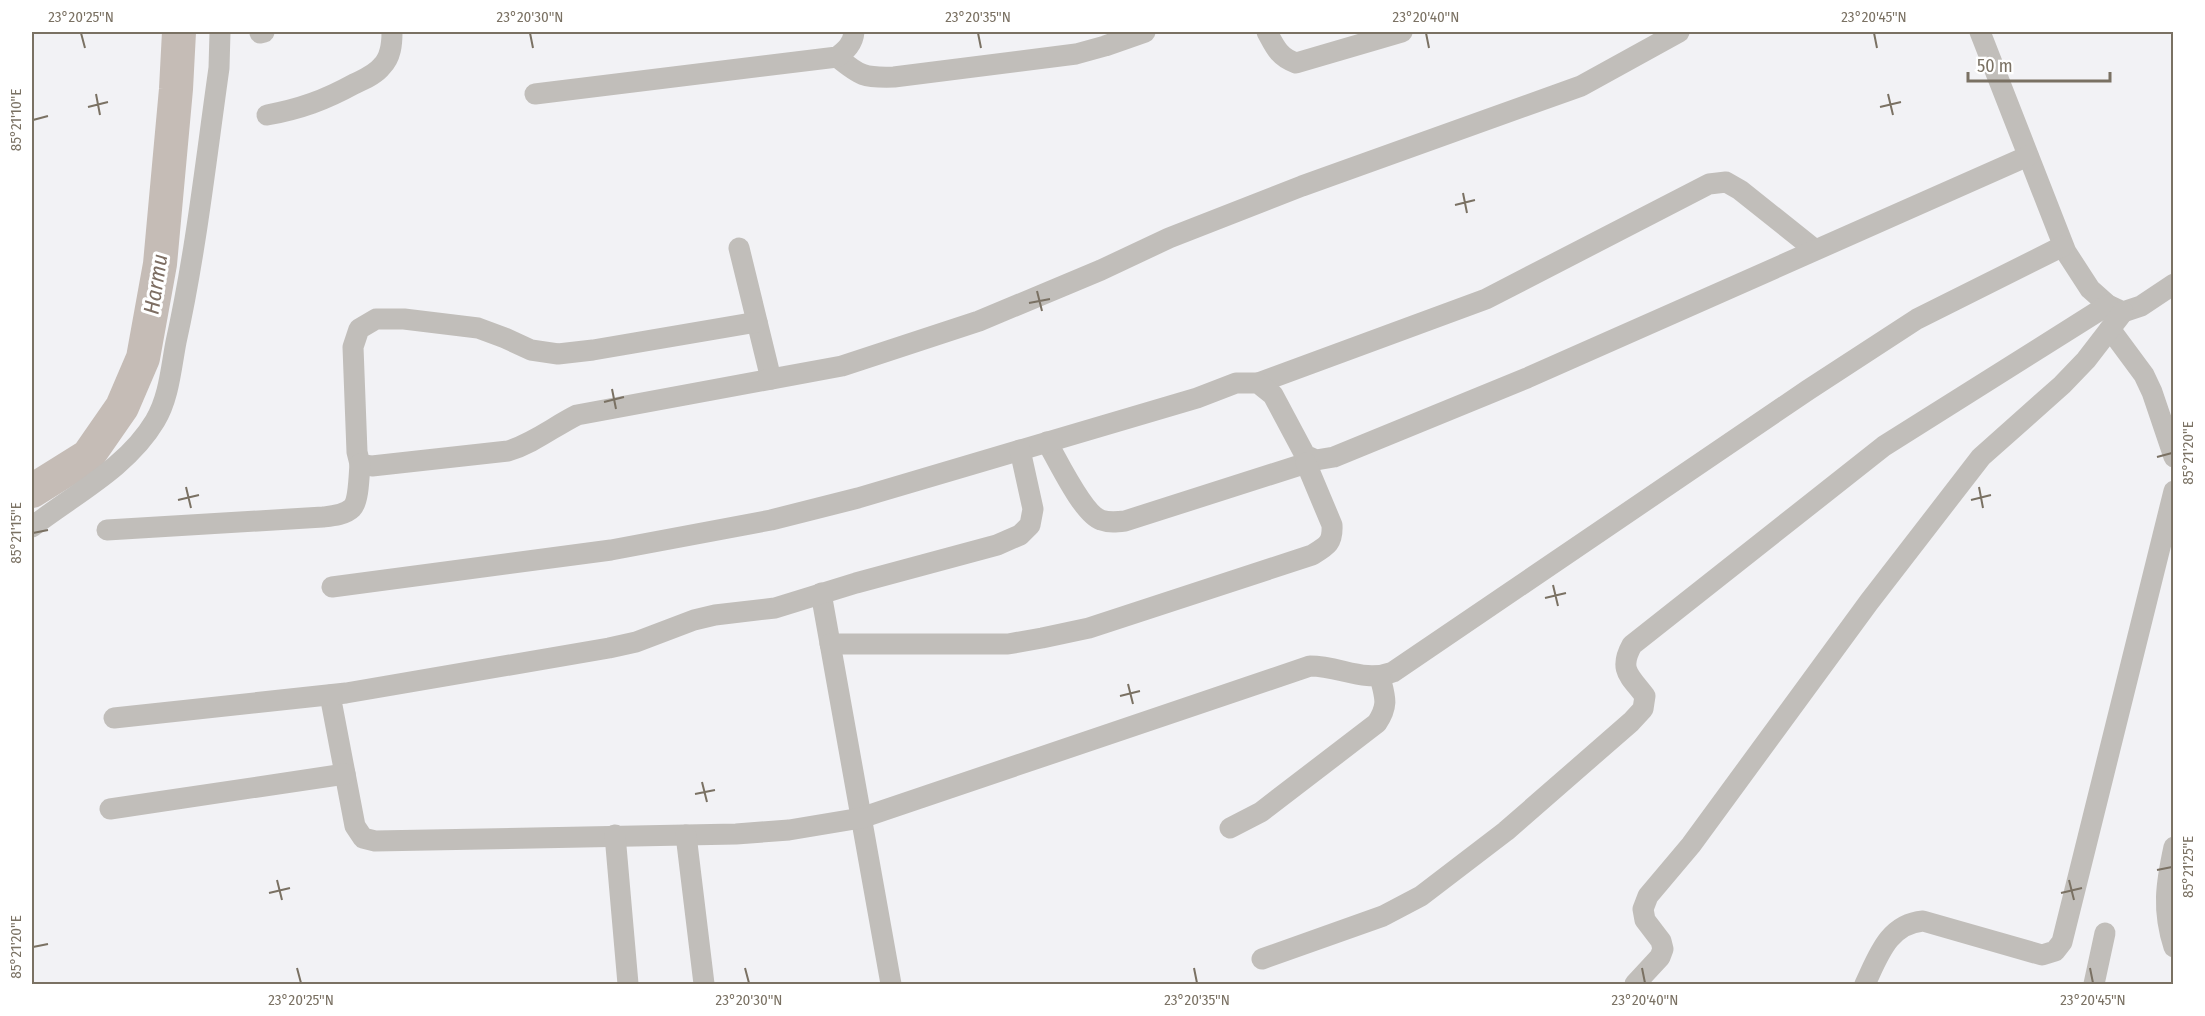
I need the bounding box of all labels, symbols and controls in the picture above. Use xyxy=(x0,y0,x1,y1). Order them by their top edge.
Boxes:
text: 23°20'25"N xyxy=(48,8,114,26)
text: 23°20'30"N xyxy=(497,8,563,26)
text: 23°20'35"N xyxy=(945,8,1011,26)
text: 23°20'40"N xyxy=(1393,8,1459,26)
text: 23°20'45"N xyxy=(1841,8,1907,26)
scale bar xyxy=(1968,45,2110,83)
text: 50 m xyxy=(1977,55,2013,77)
text: 85°21'10"E xyxy=(7,89,25,151)
water label: Harmu xyxy=(137,252,174,316)
text: 85°21'20"E xyxy=(2179,421,2197,485)
text: 85°21'15"E xyxy=(7,502,25,564)
text: 85°21'25"E xyxy=(2179,836,2197,898)
text: 85°21'20"E xyxy=(7,915,25,979)
text: 23°20'25"N xyxy=(268,991,334,1009)
text: 23°20'30"N xyxy=(716,991,782,1009)
text: 23°20'35"N xyxy=(1164,991,1230,1009)
text: 23°20'40"N xyxy=(1612,991,1678,1009)
text: 23°20'45"N xyxy=(2060,991,2126,1009)

